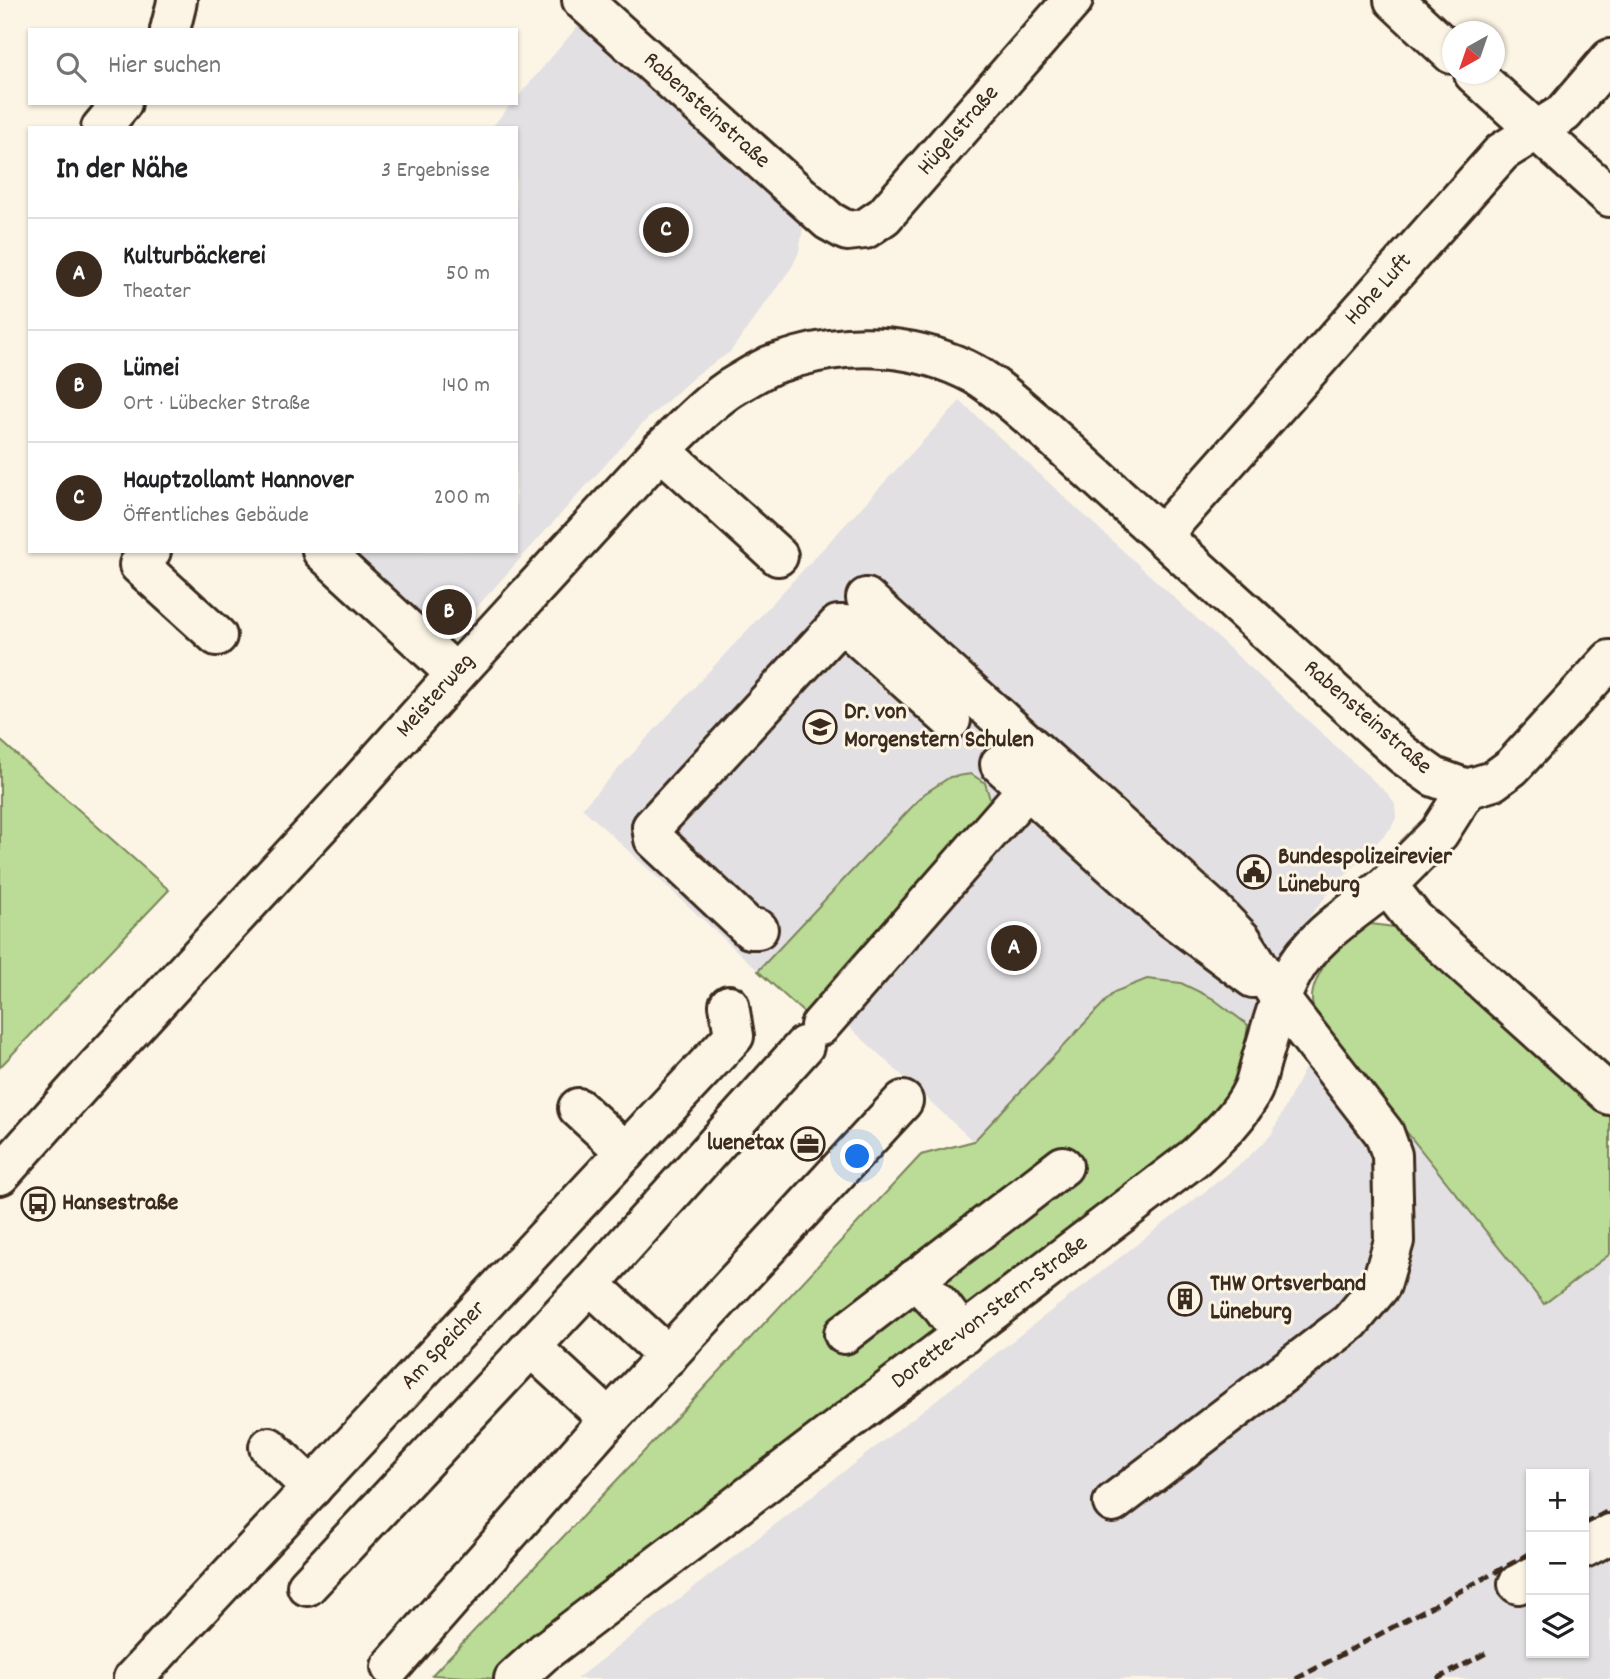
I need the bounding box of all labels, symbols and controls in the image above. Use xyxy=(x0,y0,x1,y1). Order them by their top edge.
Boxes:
north arrow xyxy=(1442,21,1505,84)
search box xyxy=(28,28,518,105)
street label: Rabensteinstraße xyxy=(635,44,777,178)
icon: search xyxy=(52,48,90,86)
text: Hier suchen xyxy=(108,48,221,85)
street label: Hügelstraße xyxy=(910,78,1008,184)
text: In der Nähe xyxy=(56,150,188,193)
text: 3 Ergebnisse xyxy=(381,155,490,188)
pin: C xyxy=(643,204,689,256)
text: Kulturbäckerei xyxy=(123,239,265,276)
street label: Hohe Luft xyxy=(1337,246,1421,334)
text: A xyxy=(73,258,85,291)
text: 50 m xyxy=(446,258,490,291)
text: Theater xyxy=(123,276,191,309)
text: Lümei xyxy=(123,351,179,388)
text: B xyxy=(74,370,84,403)
text: 140 m xyxy=(442,370,490,403)
text: Ort · Lübecker Straße xyxy=(123,388,310,421)
text: Hauptzollamt Hannover xyxy=(123,463,354,500)
text: C xyxy=(73,482,85,515)
text: 200 m xyxy=(434,482,490,515)
text: Öffentliches Gebäude xyxy=(123,500,309,533)
pin: B xyxy=(426,586,472,638)
street label: Meisterweg xyxy=(389,646,483,746)
street label: Rabensteinstraße xyxy=(1295,652,1439,784)
place label: Dr. von Morgenstern Schulen xyxy=(844,696,1034,758)
school or university icon: Dr. von Morgenstern Schulen xyxy=(801,708,839,746)
place label: Bundespolizeirevier Lüneburg xyxy=(1278,841,1453,903)
public building icon: Bundespolizeirevier Lüneburg xyxy=(1235,853,1273,891)
pin: A xyxy=(991,922,1037,974)
office icon: luenetax xyxy=(789,1125,827,1163)
place label: luenetax xyxy=(707,1127,784,1161)
your location xyxy=(840,1139,874,1173)
bus stop icon: Hansestraße xyxy=(19,1185,57,1223)
place label: Hansestraße xyxy=(62,1187,179,1221)
street label: Dorette-von-Stern-Straße xyxy=(884,1228,1096,1398)
place label: THW Ortsverband Lüneburg xyxy=(1210,1268,1366,1330)
building icon: THW Ortsverband Lüneburg xyxy=(1166,1280,1204,1318)
street label: Am Speicher xyxy=(393,1293,495,1398)
map controls xyxy=(1526,1469,1589,1658)
button: + xyxy=(1526,1469,1589,1532)
button: − xyxy=(1526,1532,1589,1595)
button: layers xyxy=(1526,1595,1589,1658)

